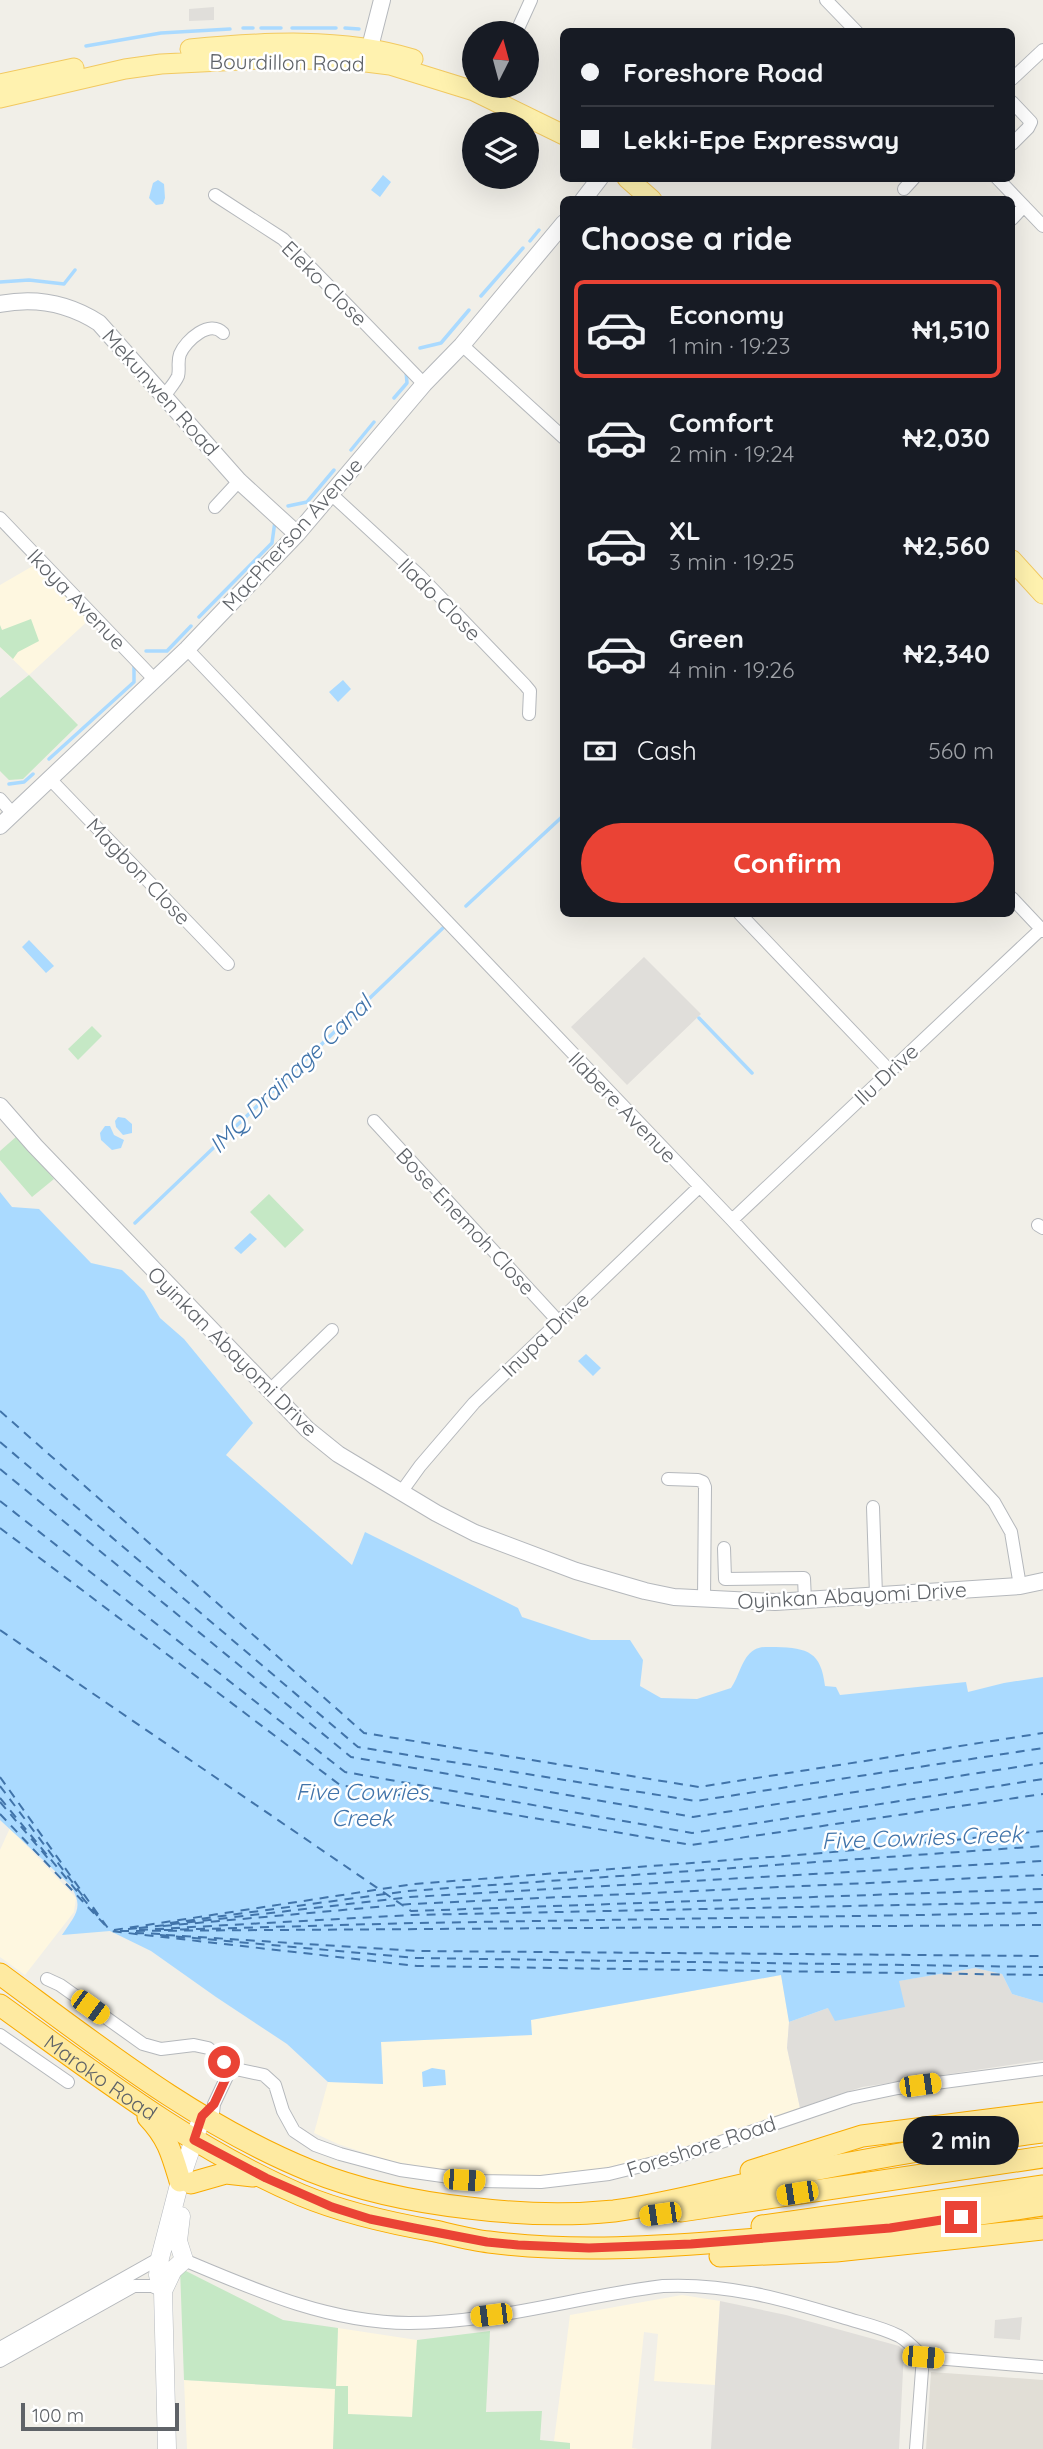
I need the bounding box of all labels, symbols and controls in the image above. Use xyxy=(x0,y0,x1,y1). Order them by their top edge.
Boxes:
north arrow xyxy=(462,21,539,98)
map controls xyxy=(462,21,539,189)
street label: Bourdillon Road xyxy=(209,48,365,76)
text: Foreshore Road xyxy=(623,56,823,89)
button: layers xyxy=(462,112,539,189)
text: Lekki-Epe Expressway xyxy=(623,123,899,156)
text: Choose a ride xyxy=(581,218,793,258)
street label: Eleko Close xyxy=(277,235,373,331)
icon: car xyxy=(585,298,648,361)
text: Economy xyxy=(669,298,784,331)
text: ₦1,510 xyxy=(913,313,990,346)
street label: Mekunwen Road xyxy=(97,323,225,461)
text: 1 min · 19:23 xyxy=(669,331,790,360)
icon: car xyxy=(585,406,648,469)
text: Comfort xyxy=(669,406,774,439)
text: ₦2,030 xyxy=(903,421,990,454)
text: 2 min · 19:24 xyxy=(669,439,794,468)
street label: MacPherson Avenue xyxy=(216,452,368,616)
icon: car xyxy=(585,514,648,577)
text: XL xyxy=(669,514,701,547)
text: ₦2,560 xyxy=(904,529,990,562)
street label: Ikoya Avenue xyxy=(22,543,132,655)
text: 3 min · 19:25 xyxy=(669,547,795,576)
street label: Ilado Close xyxy=(393,552,487,646)
icon: car xyxy=(585,622,648,685)
text: Green xyxy=(669,622,744,655)
text: ₦2,340 xyxy=(904,637,990,670)
text: 4 min · 19:26 xyxy=(669,655,794,684)
icon: cash xyxy=(581,732,619,770)
text: Cash xyxy=(637,734,697,767)
text: 560 m xyxy=(928,736,994,765)
street label: Magbon Close xyxy=(81,812,197,930)
button: Confirm xyxy=(581,823,994,903)
water label: IMQ Drainage Canal xyxy=(203,987,379,1159)
street label: Ilu Drive xyxy=(849,1038,923,1110)
street label: Ilabere Avenue xyxy=(563,1046,683,1168)
street label: Bose Enemoh Close xyxy=(391,1142,541,1300)
street label: Oyinkan Abayomi Drive xyxy=(143,1261,323,1441)
street label: Inupa Drive xyxy=(496,1286,594,1382)
street label: Oyinkan Abayomi Drive xyxy=(737,1576,967,1614)
water label: Five Cowries Creek xyxy=(295,1777,431,1832)
water label: Five Cowries Creek xyxy=(821,1819,1025,1855)
car xyxy=(67,1986,114,2028)
street label: Maroko Road xyxy=(39,2029,162,2126)
route start xyxy=(208,2046,240,2078)
car xyxy=(898,2072,943,2098)
street label: Foreshore Road xyxy=(623,2110,779,2182)
callout: 2 min xyxy=(903,2116,1019,2164)
text: 2 min xyxy=(931,2126,991,2155)
car xyxy=(443,2168,486,2192)
car xyxy=(775,2179,820,2207)
car xyxy=(638,2201,683,2227)
route end xyxy=(945,2201,977,2233)
car xyxy=(469,2302,514,2328)
car xyxy=(902,2345,945,2369)
scale bar xyxy=(21,2400,178,2432)
text: 100 m xyxy=(32,2403,84,2427)

